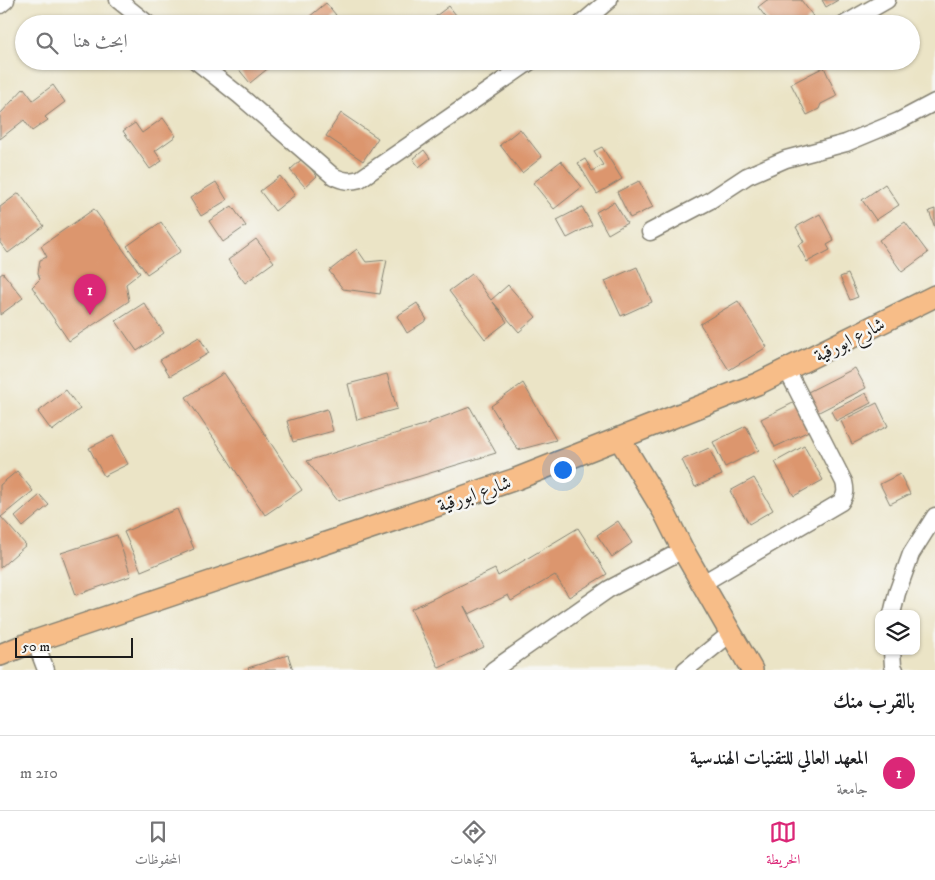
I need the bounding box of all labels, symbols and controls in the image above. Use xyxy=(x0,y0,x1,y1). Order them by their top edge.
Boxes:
search box xyxy=(15,15,920,70)
icon: search xyxy=(33,29,61,57)
text: ابحث هنا xyxy=(73,30,128,53)
pin: 1 xyxy=(74,274,106,315)
street label: شارع ابورقية xyxy=(810,313,890,371)
your location xyxy=(550,457,576,483)
street label: شارع ابورقية xyxy=(435,471,515,521)
map controls xyxy=(875,610,920,655)
button: layers xyxy=(875,610,920,655)
scale bar xyxy=(15,635,132,658)
text: 50 m xyxy=(22,638,50,656)
text: بالقرب منك xyxy=(833,689,915,715)
text: المعهد العالي للتقنيات الهندسية xyxy=(690,747,868,770)
text: 210 m xyxy=(20,763,58,783)
text: 1 xyxy=(896,763,902,783)
text: جامعة xyxy=(836,779,868,799)
tab: المحفوظات xyxy=(135,818,181,873)
tab: الاتجاهات xyxy=(450,818,497,873)
tab: الخريطة xyxy=(766,818,800,873)

